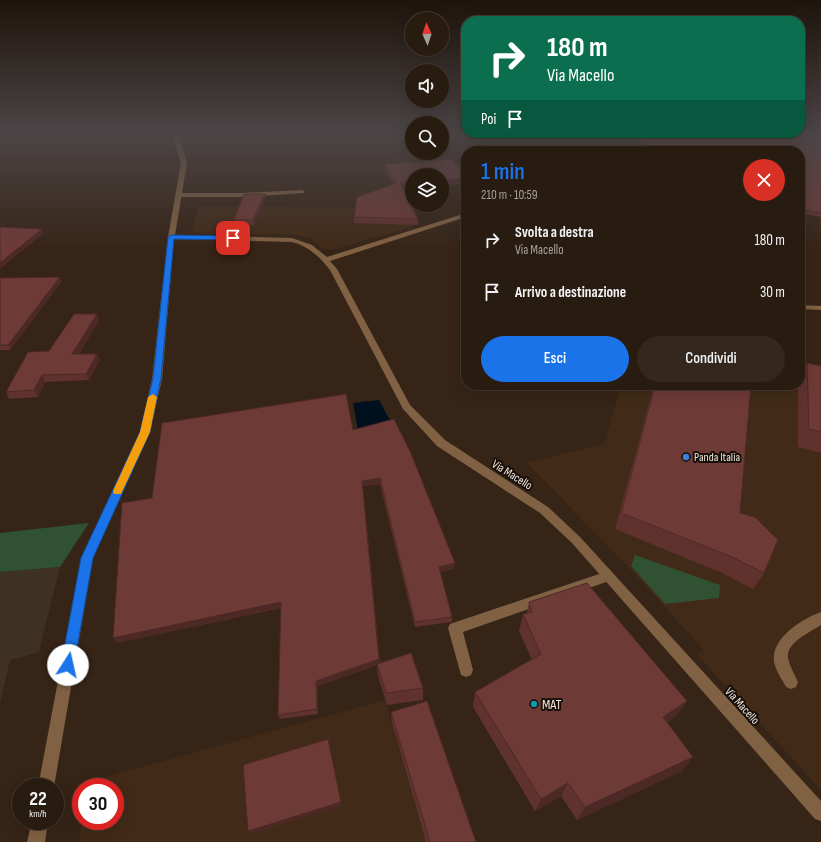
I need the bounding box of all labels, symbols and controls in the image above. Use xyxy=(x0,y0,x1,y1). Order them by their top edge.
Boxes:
north arrow xyxy=(405,12,449,56)
map controls xyxy=(405,12,449,212)
text: 180 m xyxy=(547,31,607,64)
icon: right xyxy=(481,32,533,84)
button: sound xyxy=(405,64,449,108)
text: Via Macello xyxy=(547,65,614,86)
icon: arrive xyxy=(504,108,526,130)
text: Poi xyxy=(481,110,496,129)
button: search xyxy=(405,116,449,160)
text: 1 min xyxy=(481,157,525,186)
button: close xyxy=(743,159,785,201)
button: layers xyxy=(405,168,449,212)
text: 210 m · 10:59 xyxy=(481,187,538,203)
pin xyxy=(216,221,250,255)
text: Svolta a destra xyxy=(515,223,594,242)
icon: arrive xyxy=(222,227,244,249)
icon: right xyxy=(481,229,503,251)
text: 180 m xyxy=(754,231,785,250)
text: Via Macello xyxy=(515,242,564,258)
icon: arrive xyxy=(481,281,503,303)
text: Arrivo a destinazione xyxy=(515,283,626,302)
text: 30 m xyxy=(760,283,785,302)
button: Esci xyxy=(481,336,629,382)
button: Condividi xyxy=(637,336,785,382)
place label: Panda Italia xyxy=(694,450,741,465)
marker: Panda Italia xyxy=(681,452,691,462)
street label: Via Macello xyxy=(489,457,535,493)
position arrow xyxy=(47,644,89,686)
street label: Via Macello xyxy=(721,684,763,728)
place label: MAT xyxy=(542,696,562,713)
marker: MAT xyxy=(529,699,539,709)
speed limit sign: 30 xyxy=(72,778,124,830)
text: 22 xyxy=(29,787,47,811)
text: km/h xyxy=(29,808,47,820)

